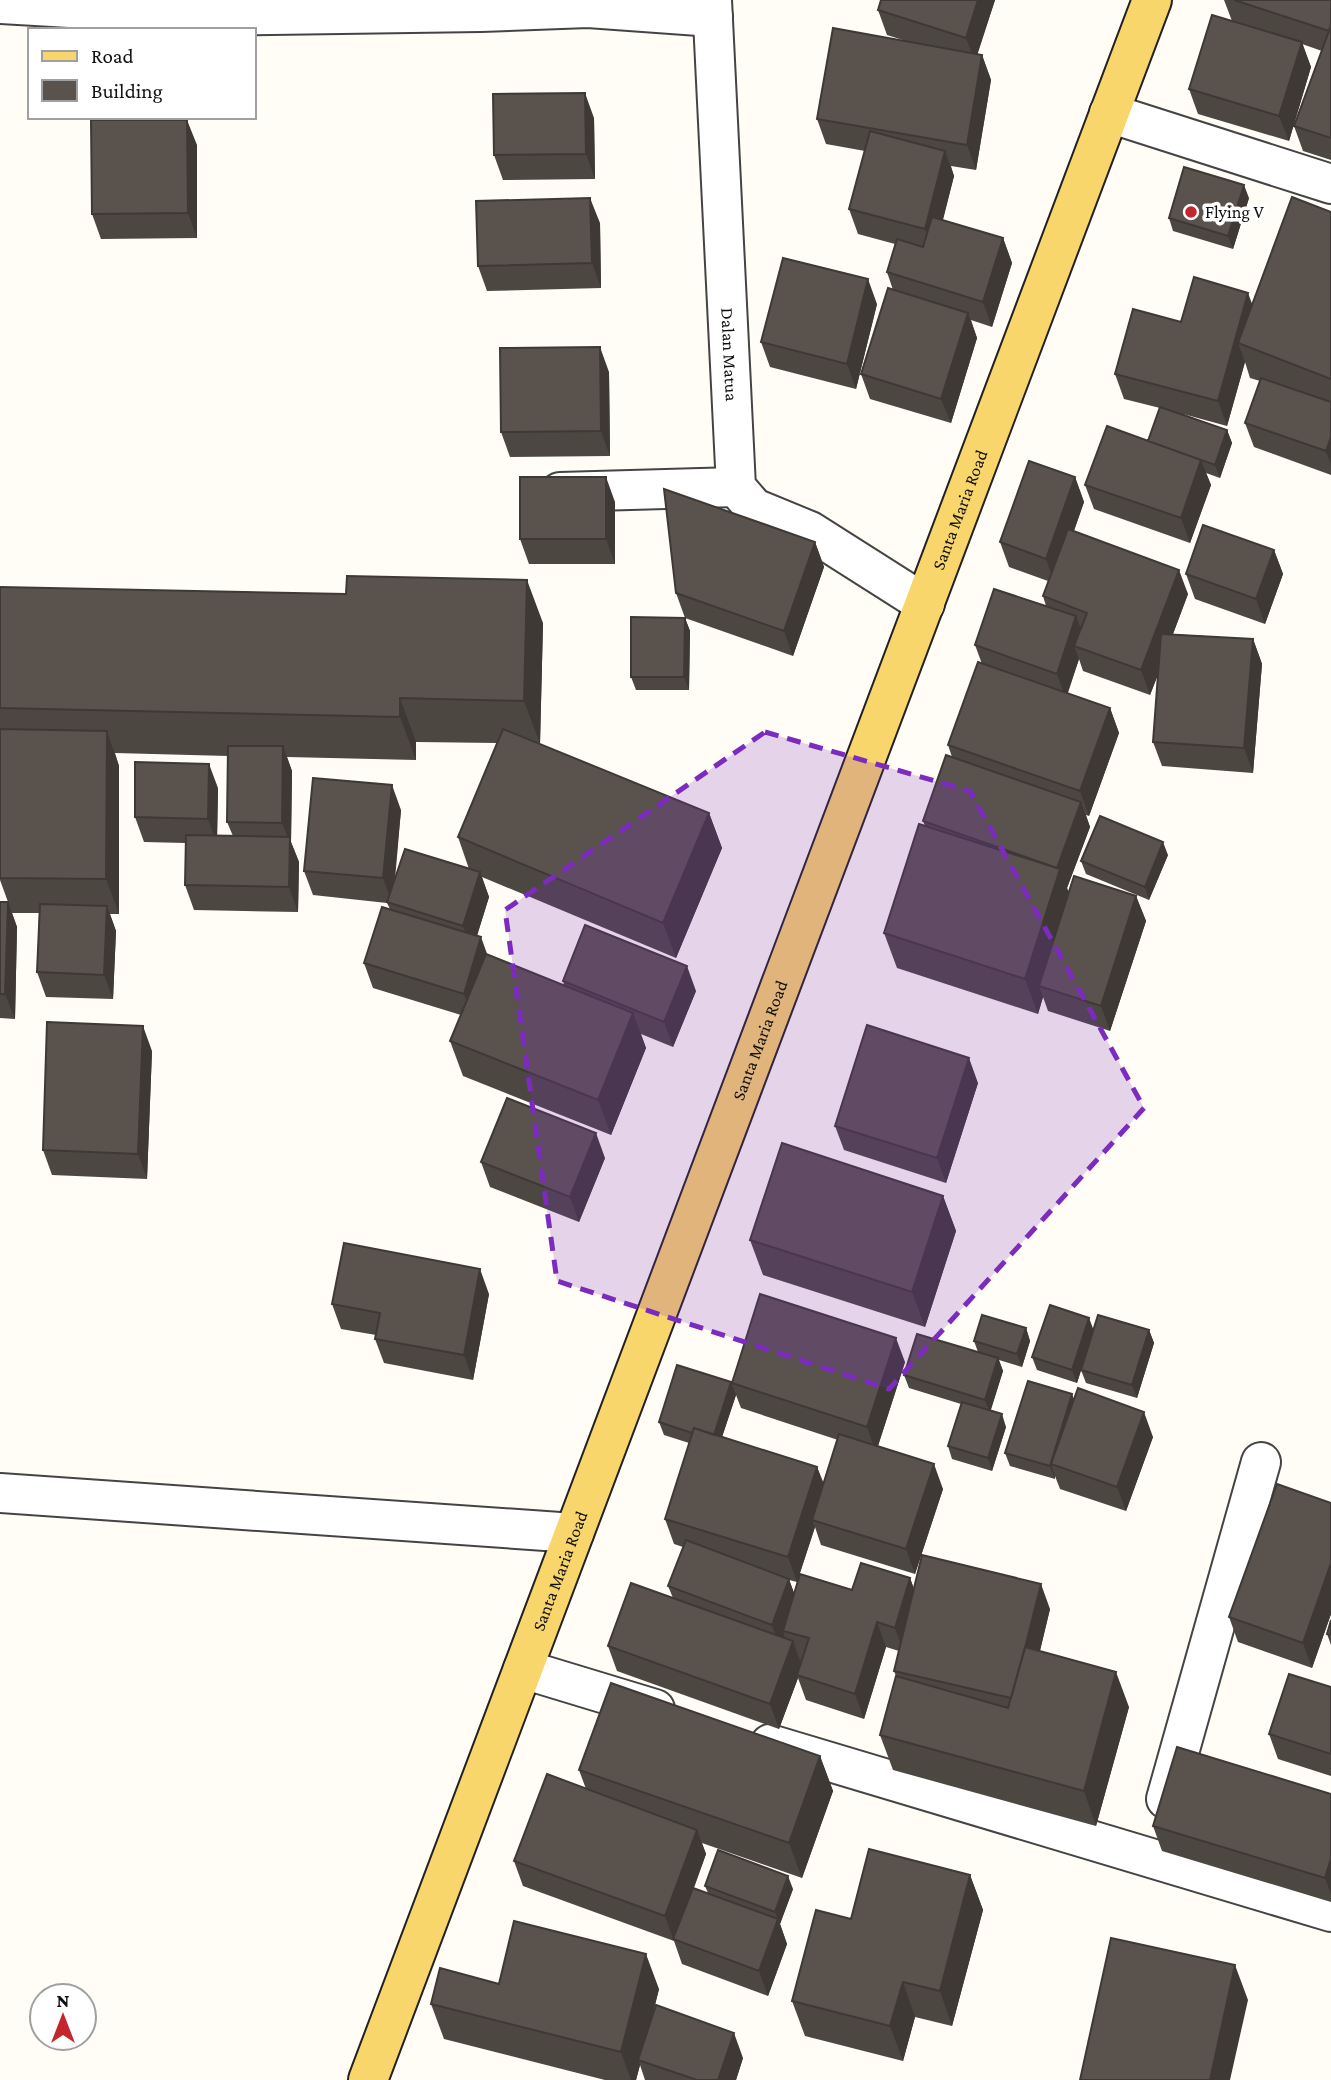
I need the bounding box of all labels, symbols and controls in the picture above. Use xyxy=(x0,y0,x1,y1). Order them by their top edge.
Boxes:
legend xyxy=(28,28,256,119)
text: Road xyxy=(91,44,134,68)
text: Building xyxy=(91,79,163,103)
place label: Flying V xyxy=(1205,202,1264,222)
marker: Flying V xyxy=(1183,204,1199,220)
street label: Dalan Matua xyxy=(717,307,742,402)
street label: Santa Maria Road xyxy=(928,447,992,573)
street label: Santa Maria Road xyxy=(728,977,792,1103)
street label: Santa Maria Road xyxy=(528,1508,592,1634)
north arrow xyxy=(28,1982,98,2052)
text: N xyxy=(57,1990,70,2011)

